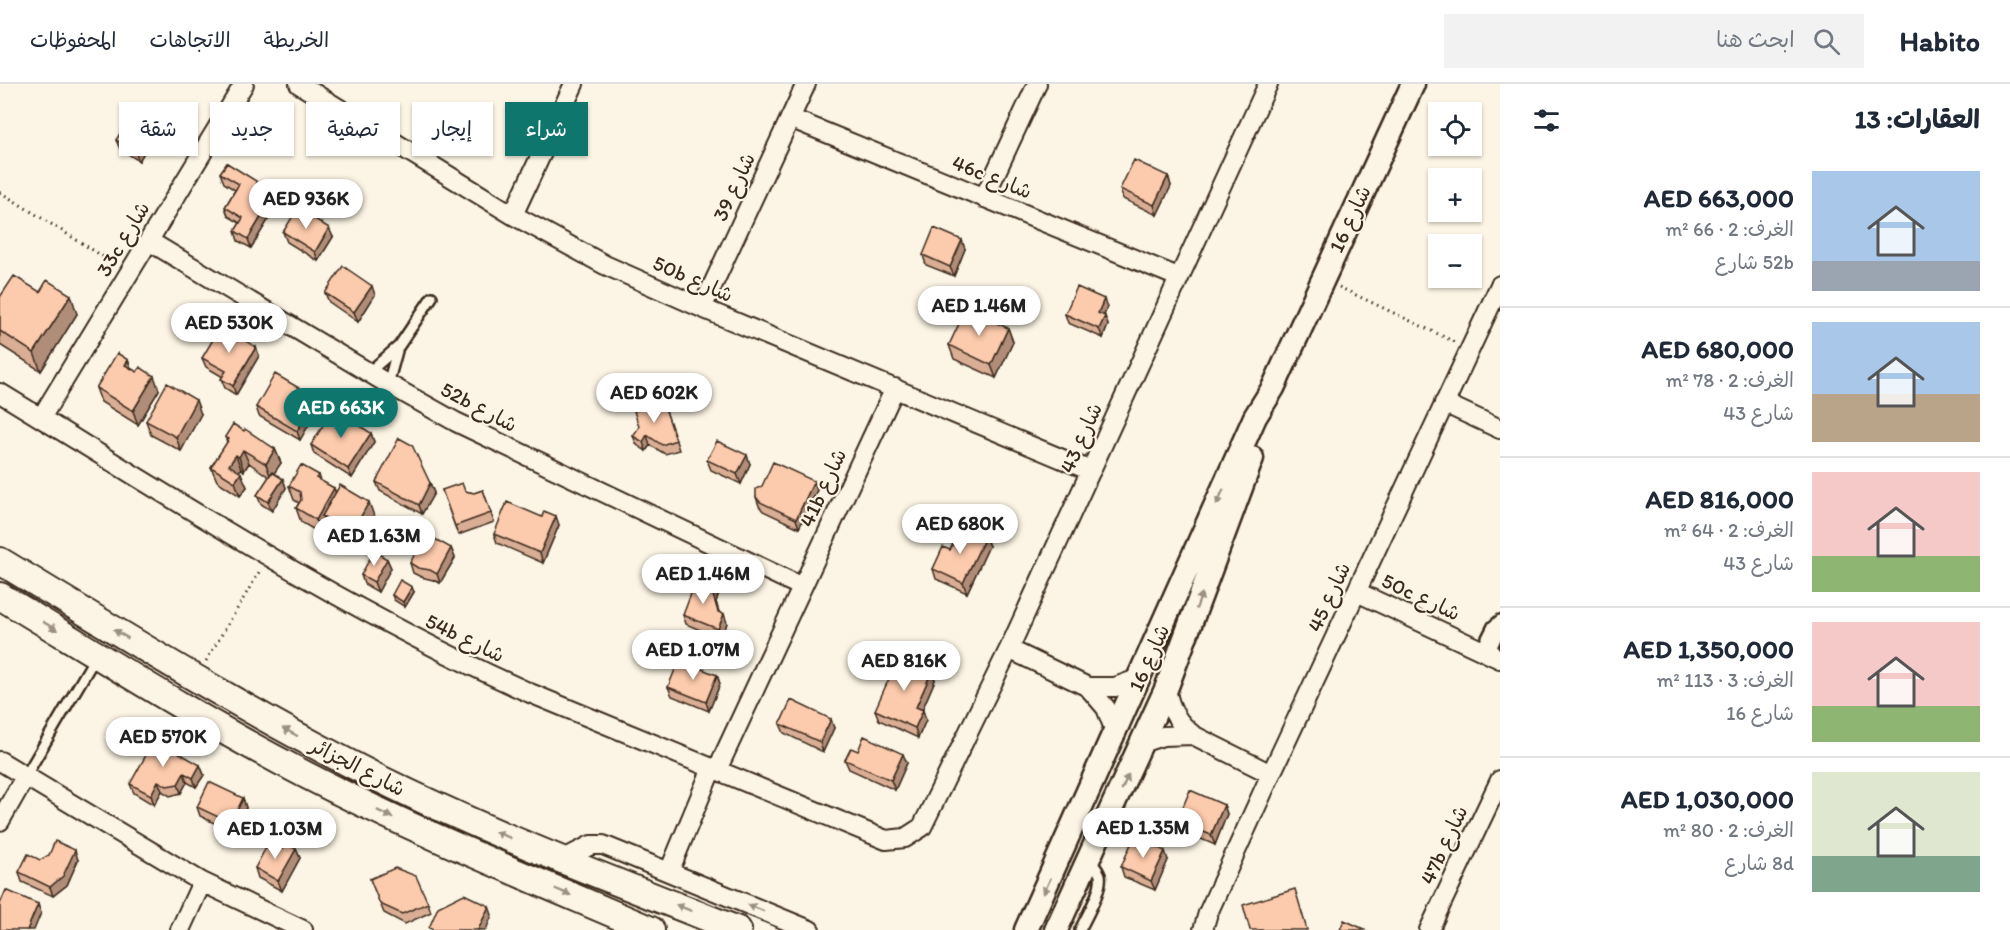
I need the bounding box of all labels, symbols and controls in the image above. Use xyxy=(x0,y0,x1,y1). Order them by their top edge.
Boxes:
search box xyxy=(1444,14,1864,68)
text: Habito xyxy=(1900,24,1980,58)
icon: search xyxy=(1810,25,1843,58)
text: ابحث هنا xyxy=(1716,26,1795,53)
text: المحفوظات xyxy=(30,27,116,52)
text: الاتجاهات xyxy=(149,27,231,52)
text: الخريطة xyxy=(264,27,329,52)
chip: شقة xyxy=(119,102,198,156)
chip: جديد xyxy=(210,102,294,156)
chip: تصفية xyxy=(306,102,400,156)
chip: إيجار xyxy=(412,102,493,156)
chip: شراء xyxy=(505,102,588,156)
map controls xyxy=(1428,102,1482,288)
button: locate xyxy=(1428,102,1482,156)
text: العقارات: 13 xyxy=(1854,103,1980,135)
icon: filters xyxy=(1530,104,1563,137)
street label: شارع 39 xyxy=(707,149,763,226)
street label: 46c شارع xyxy=(948,149,1036,207)
button: + xyxy=(1428,168,1482,222)
pin: AED 936K xyxy=(244,179,368,230)
street label: شارع 16 xyxy=(1323,181,1379,258)
text: AED 663,000 xyxy=(1644,182,1794,214)
text: AED 936K xyxy=(263,186,349,210)
icon: home xyxy=(1860,195,1932,267)
street label: 33c شارع xyxy=(91,197,157,282)
text: الغرف: 2 · 66 m² xyxy=(1665,217,1794,241)
button: − xyxy=(1428,234,1482,288)
street label: 50b شارع xyxy=(648,250,737,310)
text: 52b شارع xyxy=(1715,250,1794,274)
pin: AED 1.46M xyxy=(910,286,1048,337)
text: AED 1.46M xyxy=(932,293,1026,317)
pin: AED 530K xyxy=(167,303,291,354)
text: AED 530K xyxy=(185,310,273,334)
text: AED 680,000 xyxy=(1642,333,1794,365)
icon: home xyxy=(1860,346,1932,418)
text: الغرف: 2 · 78 m² xyxy=(1666,368,1794,392)
pin: AED 602K xyxy=(592,373,716,424)
street label: 52b شارع xyxy=(435,376,522,440)
text: AED 602K xyxy=(610,380,698,404)
pin: AED 663K xyxy=(279,388,403,439)
text: AED 663K xyxy=(298,395,384,419)
street label: شارع 43 xyxy=(1054,399,1110,478)
text: شارع 43 xyxy=(1723,401,1794,425)
street label: 41b شارع xyxy=(794,445,854,532)
text: AED 816,000 xyxy=(1645,483,1794,515)
one-way arrow xyxy=(1215,488,1225,506)
icon: home xyxy=(1860,496,1932,568)
pin: AED 680K xyxy=(898,504,1022,555)
text: AED 680K xyxy=(916,511,1004,535)
pin: AED 1.63M xyxy=(305,516,443,567)
text: الغرف: 2 · 64 m² xyxy=(1664,518,1794,542)
text: AED 1.63M xyxy=(327,523,421,547)
text: شارع 43 xyxy=(1723,551,1794,575)
pin: AED 1.46M xyxy=(634,554,772,605)
street label: شارع 45 xyxy=(1302,558,1358,637)
text: AED 1.46M xyxy=(656,561,750,585)
street label: 50c شارع xyxy=(1377,567,1465,628)
one-way arrow xyxy=(1194,592,1204,610)
street label: 54b شارع xyxy=(420,608,509,670)
one-way arrow xyxy=(42,620,58,631)
street label: شارع 16 xyxy=(1123,620,1177,697)
one-way arrow xyxy=(113,628,129,639)
pin: AED 1.07M xyxy=(624,630,762,681)
text: AED 1,350,000 xyxy=(1623,633,1794,665)
text: AED 1.07M xyxy=(646,637,740,661)
pin: AED 816K xyxy=(842,641,966,692)
icon: home xyxy=(1860,646,1932,718)
text: AED 816K xyxy=(861,648,947,672)
text: الغرف: 3 · 113 m² xyxy=(1657,668,1794,692)
text: شارع 16 xyxy=(1726,701,1794,725)
pin: AED 570K xyxy=(101,717,225,768)
text: AED 570K xyxy=(120,724,207,748)
one-way arrow xyxy=(281,727,298,737)
street label: شارع الجزائر xyxy=(304,731,410,804)
one-way arrow xyxy=(1120,773,1129,790)
text: AED 1,030,000 xyxy=(1621,783,1794,815)
icon: home xyxy=(1860,796,1932,868)
street label: 47b شارع xyxy=(1414,801,1475,889)
pin: AED 1.35M xyxy=(1074,808,1212,859)
pin: AED 1.03M xyxy=(206,809,344,860)
one-way arrow xyxy=(376,809,394,819)
text: AED 1.35M xyxy=(1096,815,1190,839)
text: AED 1.03M xyxy=(227,816,323,840)
text: الغرف: 2 · 80 m² xyxy=(1663,818,1794,842)
one-way arrow xyxy=(494,830,512,840)
text: 8d شارع xyxy=(1724,851,1794,875)
one-way arrow xyxy=(1042,877,1051,894)
one-way arrow xyxy=(555,887,573,897)
one-way arrow xyxy=(675,903,693,912)
one-way arrow xyxy=(747,903,765,913)

